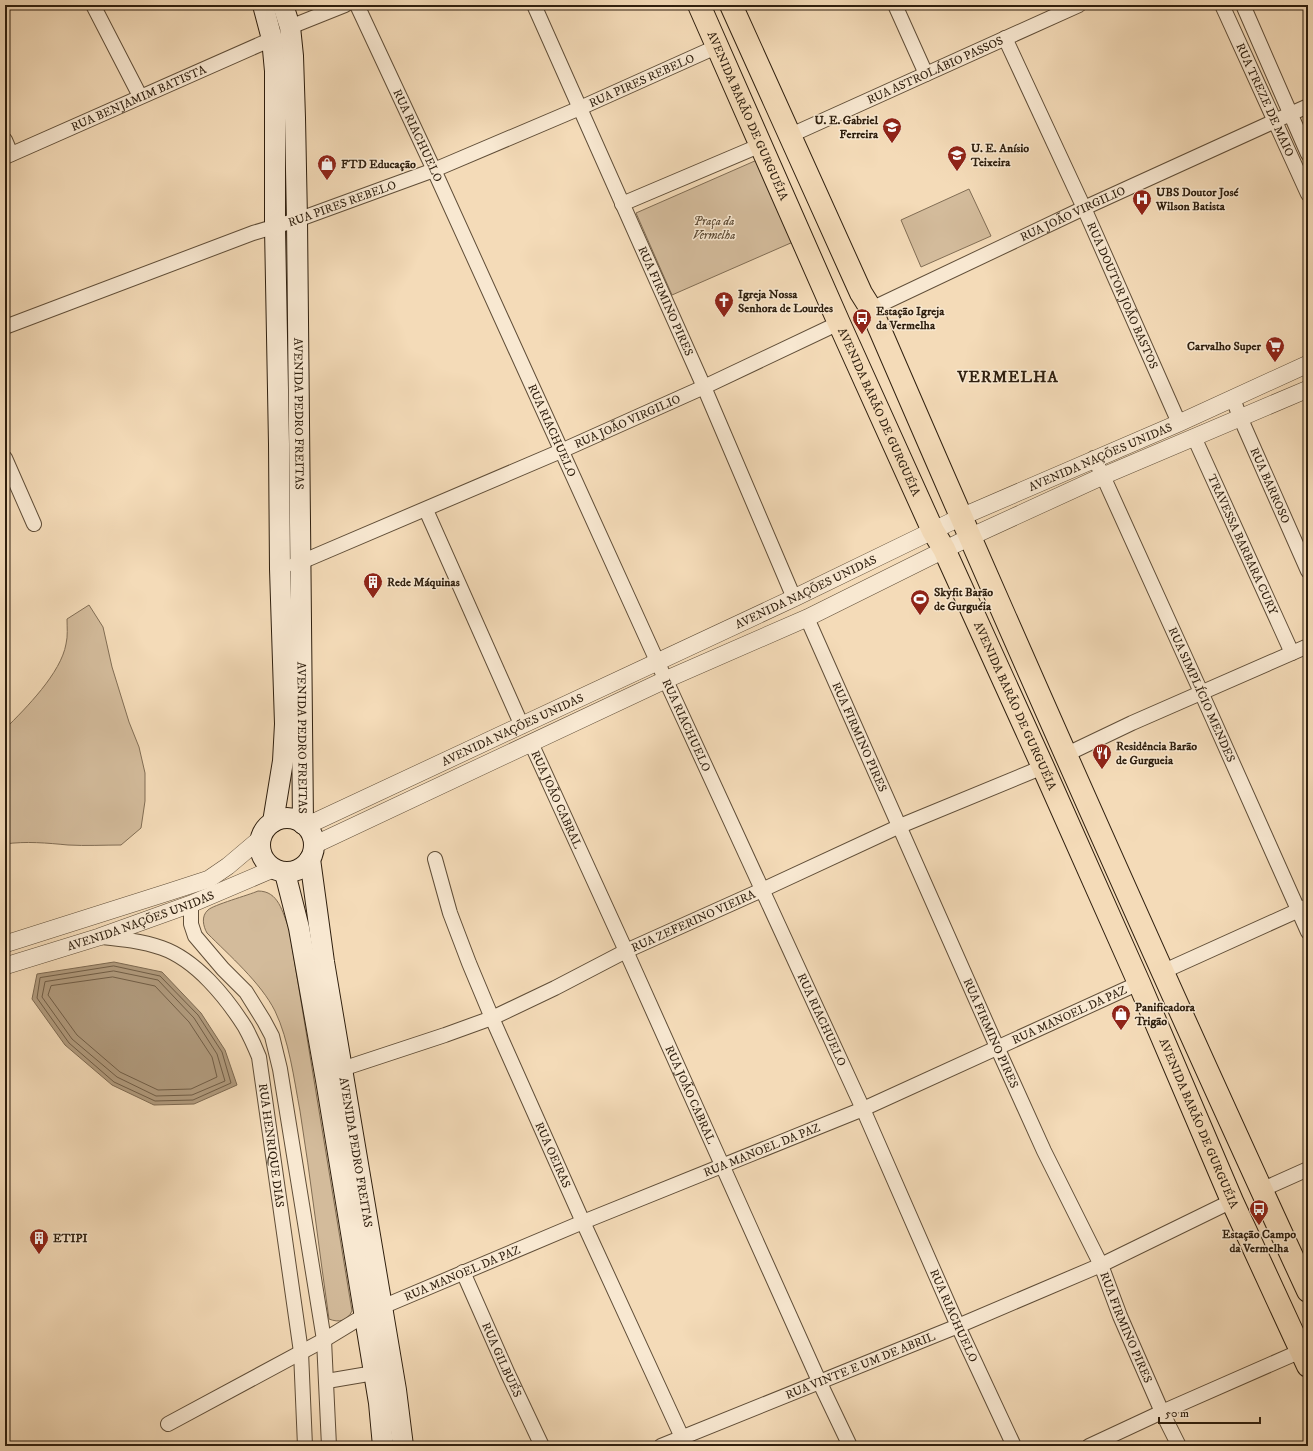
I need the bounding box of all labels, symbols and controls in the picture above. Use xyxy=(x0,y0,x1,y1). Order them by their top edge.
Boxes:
street label: AVENIDA BARÃO DE GURGUÉIA xyxy=(703,29,791,203)
street label: RUA ASTROLÁBIO PASSOS xyxy=(865,33,1006,108)
street label: RUA TREZE DE MAIO xyxy=(1232,41,1297,159)
street label: RUA PIRES REBELO xyxy=(587,51,697,111)
street label: RUA BENJAMIM BATISTA xyxy=(69,62,209,135)
street label: RUA RIACHUELO xyxy=(389,87,445,184)
place label: U. E. Gabriel Ferreira xyxy=(815,113,879,142)
school or university icon: U. E. Gabriel Ferreira xyxy=(881,116,903,144)
place label: U. E. Anísio Teixeira xyxy=(970,141,1029,170)
school or university icon: U. E. Anísio Teixeira xyxy=(946,144,968,172)
shop icon: FTD Educação xyxy=(316,153,338,181)
place label: FTD Educação xyxy=(341,157,416,172)
street label: RUA PIRES REBELO xyxy=(286,177,398,230)
street label: RUA JOÃO VIRGILIO xyxy=(1018,183,1128,245)
place label: UBS Doutor José Wilson Batista xyxy=(1155,185,1239,214)
hospital icon: UBS Doutor José Wilson Batista xyxy=(1131,188,1153,216)
park label: Praça da Vermelha xyxy=(693,214,735,243)
street label: RUA DOUTOR JOÃO BASTOS xyxy=(1083,220,1161,371)
street label: RUA FIRMINO PIRES xyxy=(634,244,696,359)
place label: Igreja Nossa Senhora de Lourdes xyxy=(738,287,833,316)
church icon: Igreja Nossa Senhora de Lourdes xyxy=(713,290,735,318)
place label: Estação Igreja da Vermelha xyxy=(876,304,945,333)
bus stop icon: Estação Igreja da Vermelha xyxy=(851,307,873,335)
street label: AVENIDA BARÃO DE GURGUÉIA xyxy=(834,325,923,499)
supermarket icon: Carvalho Super xyxy=(1264,335,1286,363)
street label: AVENIDA PEDRO FREITAS xyxy=(290,338,307,490)
place label: Carvalho Super xyxy=(1187,339,1262,354)
district label: VERMELHA xyxy=(956,367,1059,387)
street label: RUA RIACHUELO xyxy=(524,382,579,479)
street label: RUA JOÃO VIRGILIO xyxy=(572,392,683,452)
street label: AVENIDA NAÇÕES UNIDAS xyxy=(1026,420,1175,495)
street label: RUA BARROSO xyxy=(1246,445,1293,526)
street label: TRAVESSA BARBARA CURY xyxy=(1204,472,1281,618)
street label: AVENIDA NAÇÕES UNIDAS xyxy=(733,552,879,632)
building icon: Rede Máquinas xyxy=(362,571,384,599)
place label: Rede Máquinas xyxy=(387,575,460,590)
place label: Skyfit Barão de Gurguéia xyxy=(934,585,993,614)
sports icon: Skyfit Barão de Gurguéia xyxy=(909,588,931,616)
street label: AVENIDA BARÃO DE GURGUÉIA xyxy=(970,619,1059,793)
street label: RUA SIMPLÍCIO MENDES xyxy=(1165,625,1238,765)
street label: AVENIDA PEDRO FREITAS xyxy=(293,662,310,814)
street label: RUA RIACHUELO xyxy=(658,677,714,774)
street label: RUA FIRMINO PIRES xyxy=(828,680,890,794)
street label: AVENIDA NAÇÕES UNIDAS xyxy=(439,690,586,770)
place label: Residência Barão de Gurgueia xyxy=(1116,739,1197,768)
restaurant icon: Residência Barão de Gurgueia xyxy=(1091,742,1113,770)
street label: RUA JOÃO CABRAL xyxy=(527,748,585,851)
street label: RUA ZEFERINO VIEIRA xyxy=(629,887,758,956)
street label: AVENIDA NAÇÕES UNIDAS xyxy=(66,888,217,954)
street label: RUA RIACHUELO xyxy=(794,971,849,1069)
street label: RUA FIRMINO PIRES xyxy=(959,976,1022,1091)
street label: RUA MANOEL DA PAZ xyxy=(1010,982,1130,1048)
place label: Panificadora Trigão xyxy=(1134,1000,1196,1029)
shop icon: Panificadora Trigão xyxy=(1110,1003,1132,1031)
street label: AVENIDA BARÃO DE GURGUÉIA xyxy=(1155,1036,1241,1211)
street label: RUA JOÃO CABRAL xyxy=(661,1043,719,1147)
street label: AVENIDA PEDRO FREITAS xyxy=(336,1076,376,1229)
street label: RUA HENRIQUE DIAS xyxy=(255,1082,287,1208)
street label: RUA OEIRAS xyxy=(531,1120,574,1190)
street label: RUA MANOEL DA PAZ xyxy=(701,1120,823,1181)
bus stop icon: Estação Campo da Vermelha xyxy=(1248,1198,1270,1226)
building icon: ETIPI xyxy=(28,1227,50,1255)
place label: Estação Campo da Vermelha xyxy=(1222,1227,1296,1256)
place label: ETIPI xyxy=(53,1231,88,1246)
street label: RUA MANOEL DA PAZ xyxy=(402,1242,523,1305)
street label: RUA RIACHUELO xyxy=(926,1267,981,1365)
street label: RUA FIRMINO PIRES xyxy=(1096,1270,1155,1385)
street label: RUA GILBUÉS xyxy=(478,1320,525,1400)
street label: RUA VINTE E UM DE ABRIL xyxy=(783,1329,938,1403)
scale bar xyxy=(1159,1399,1260,1425)
text: 50 m xyxy=(1165,1406,1189,1421)

